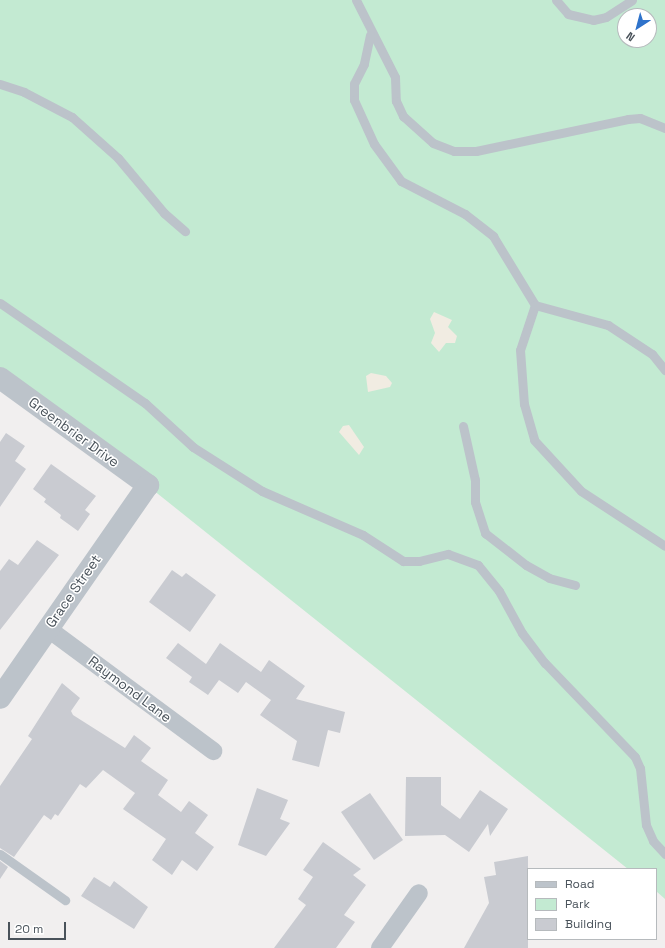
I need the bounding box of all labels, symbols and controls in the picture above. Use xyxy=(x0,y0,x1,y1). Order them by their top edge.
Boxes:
north arrow xyxy=(617,8,657,48)
text: N xyxy=(623,29,638,45)
street label: Greenbrier Drive xyxy=(25,394,123,470)
street label: Grace Street xyxy=(42,551,104,631)
street label: Raymond Lane xyxy=(85,652,175,726)
legend xyxy=(527,868,657,940)
text: Road xyxy=(565,876,594,892)
text: Park xyxy=(565,896,590,912)
scale bar xyxy=(10,914,68,940)
text: Building xyxy=(565,916,612,932)
text: 20 m xyxy=(15,921,43,937)

